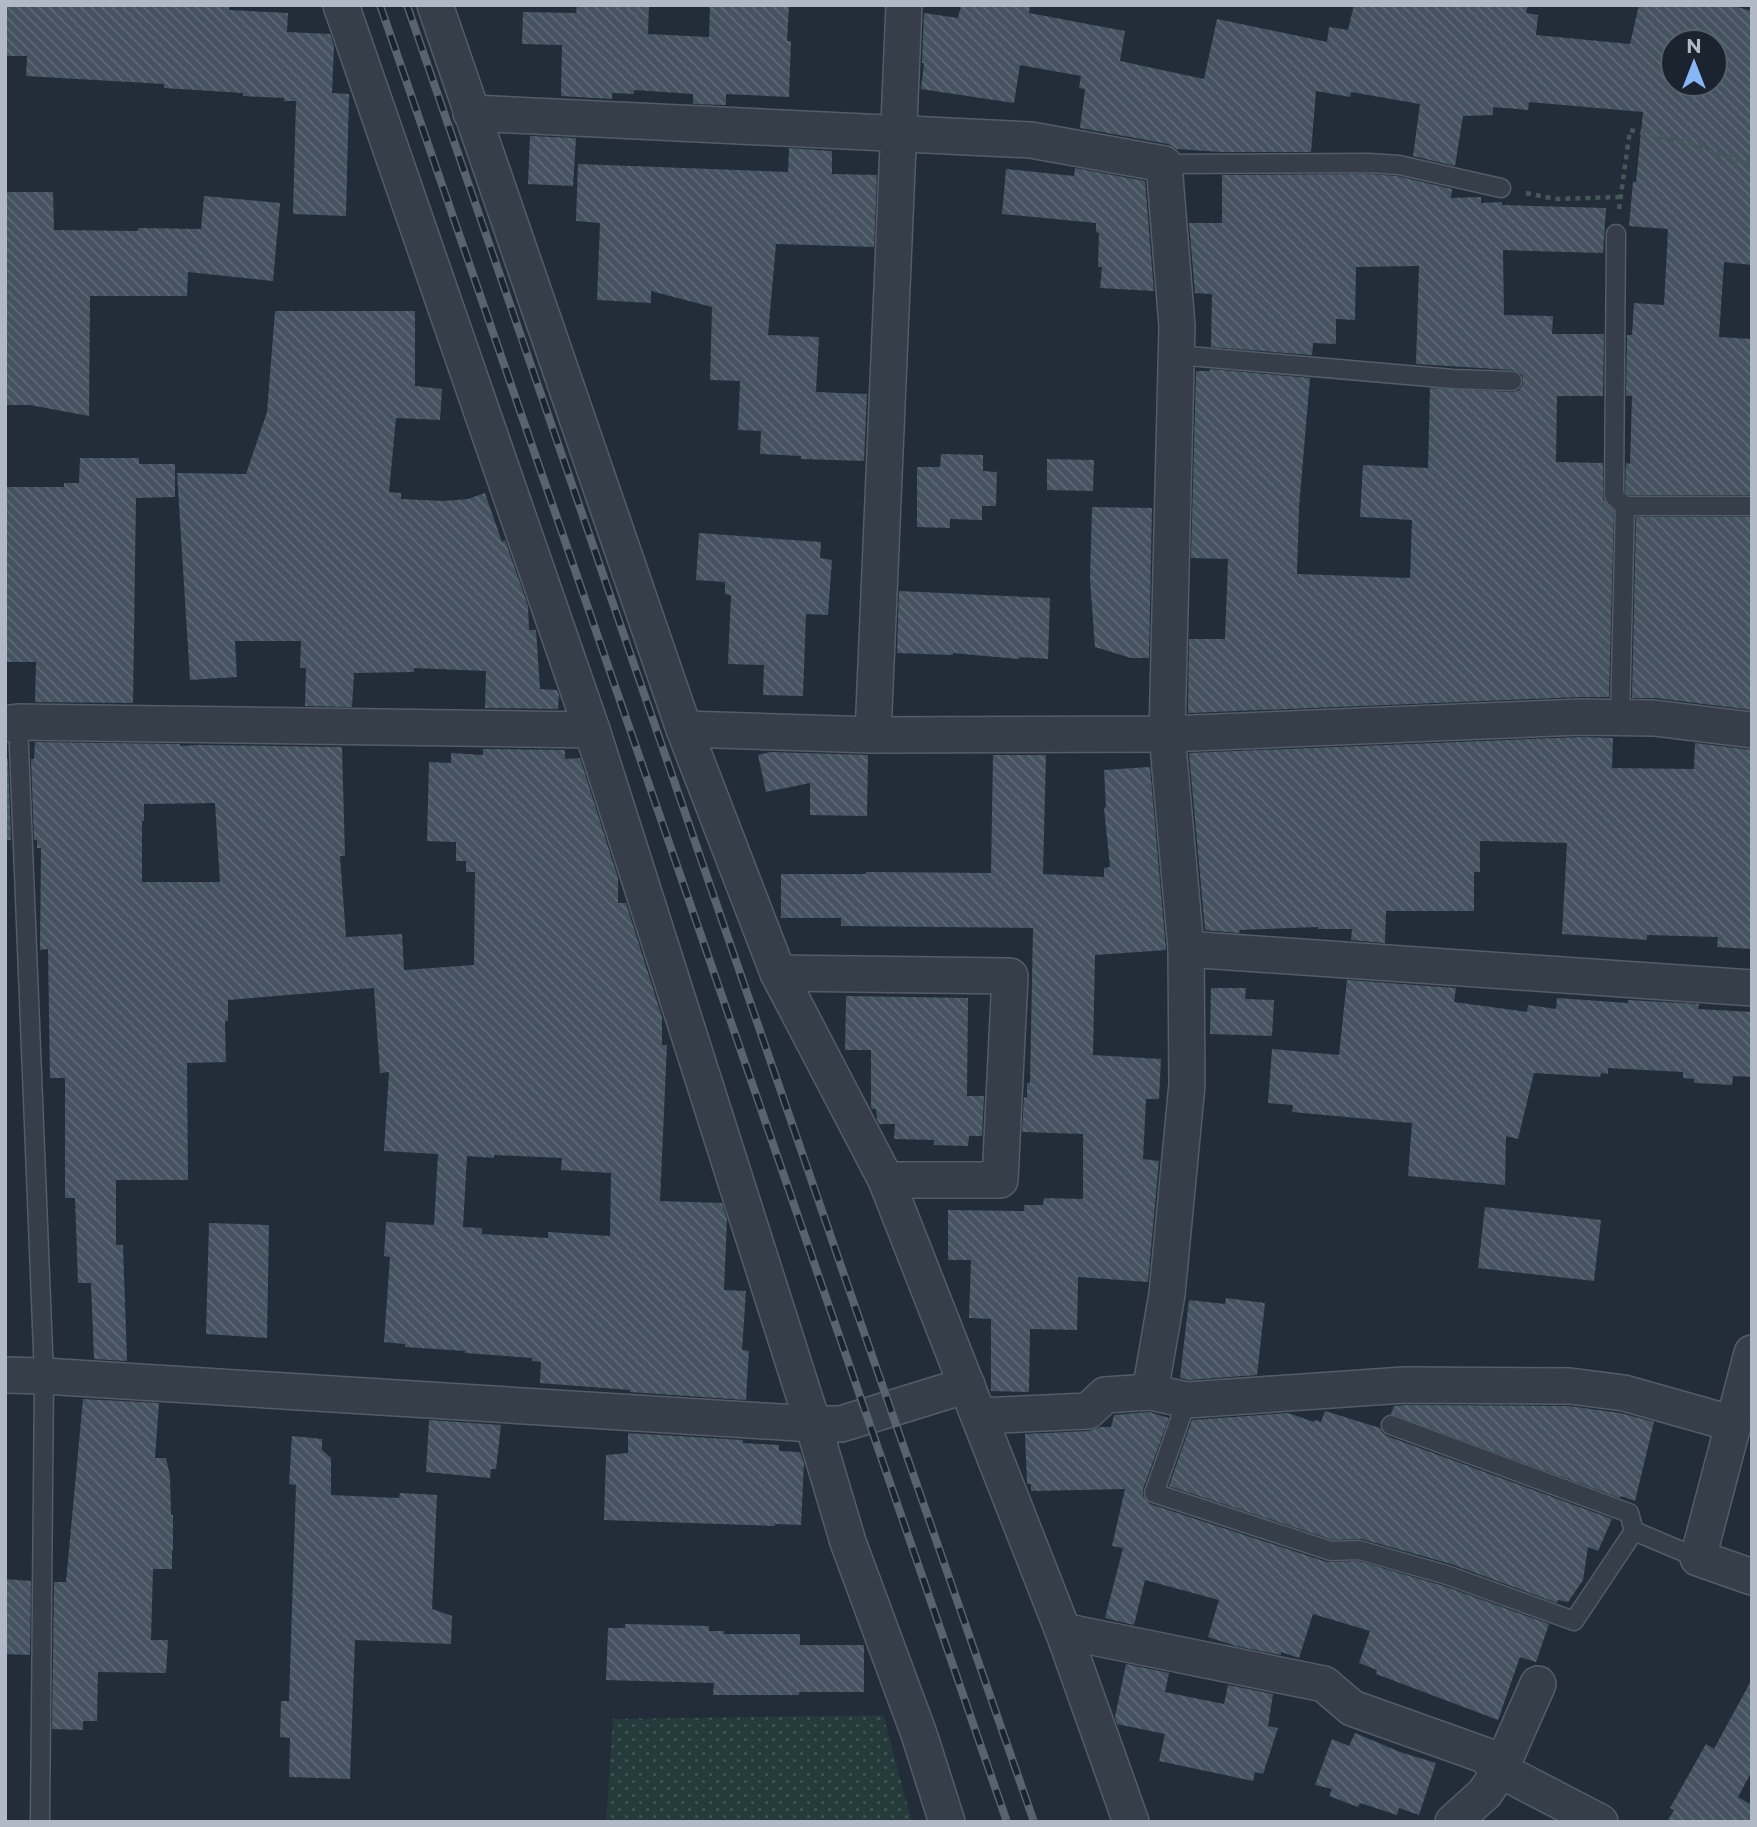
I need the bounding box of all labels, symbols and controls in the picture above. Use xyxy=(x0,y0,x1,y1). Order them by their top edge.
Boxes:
north arrow xyxy=(1659,28,1729,98)
text: N xyxy=(1686,35,1702,58)

